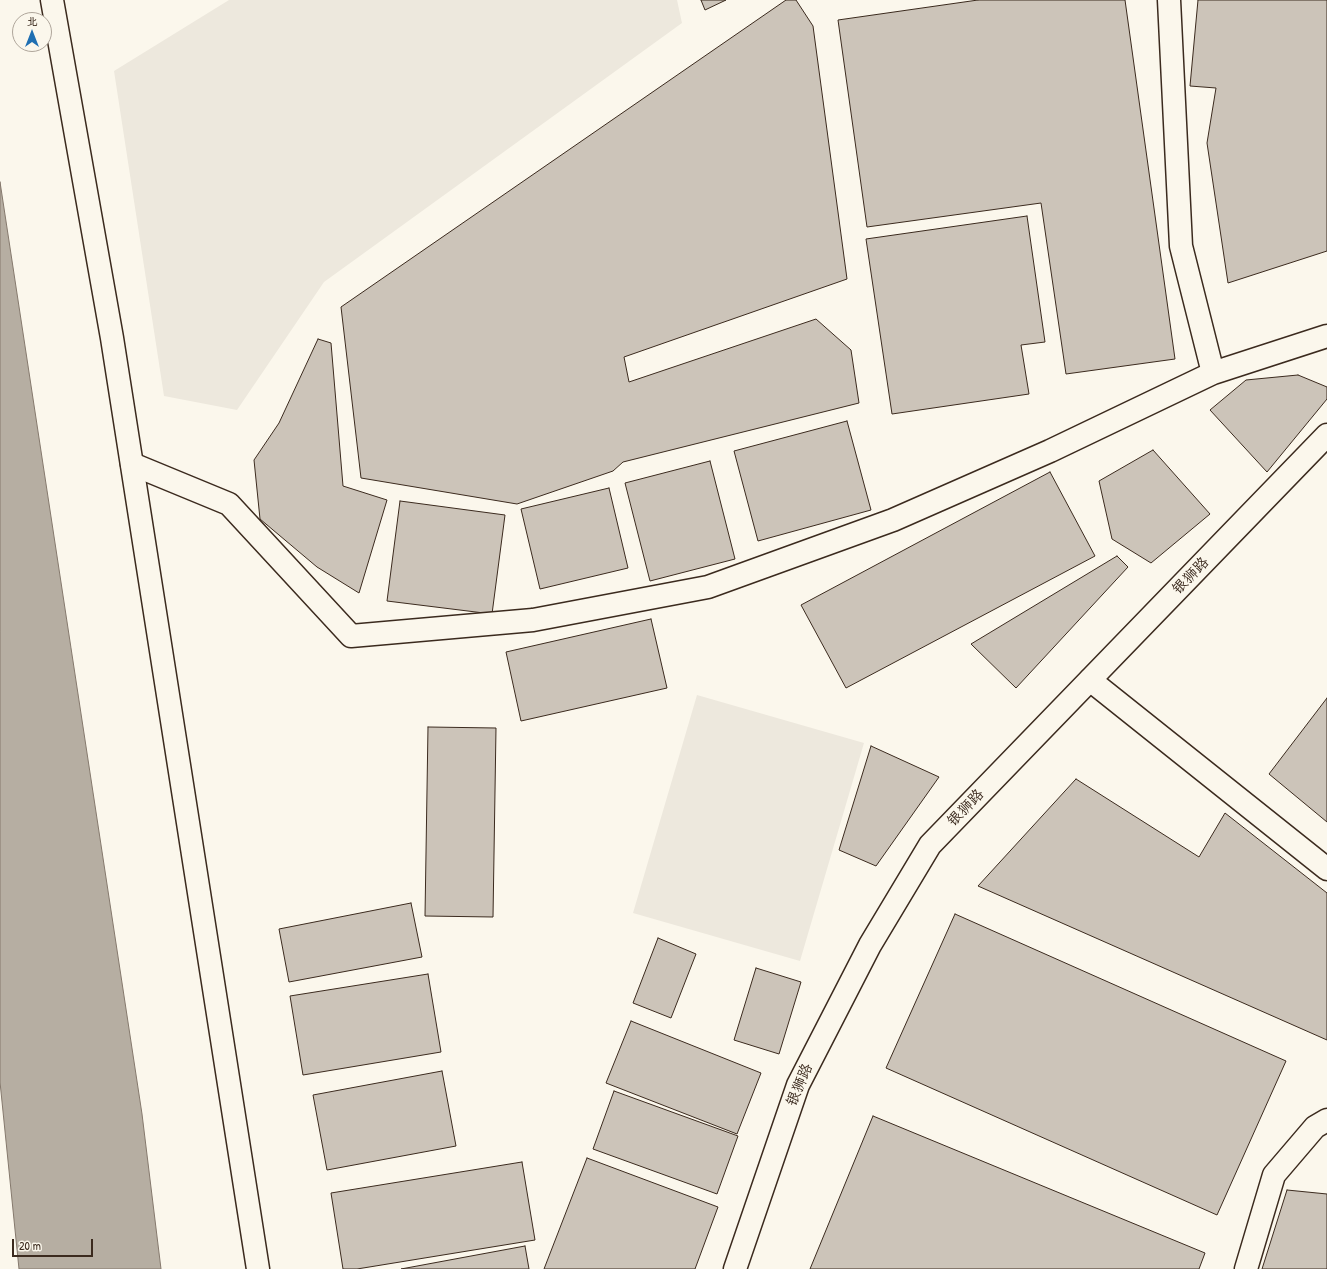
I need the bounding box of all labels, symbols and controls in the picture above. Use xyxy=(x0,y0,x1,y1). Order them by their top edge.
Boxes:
north arrow xyxy=(12,12,52,52)
text: 北 xyxy=(27,14,38,28)
street label: 银狮路 xyxy=(1169,554,1213,598)
street label: 银狮路 xyxy=(944,786,988,830)
street label: 银狮路 xyxy=(783,1061,817,1109)
scale bar xyxy=(14,1231,95,1257)
text: 20 m xyxy=(19,1237,41,1254)

